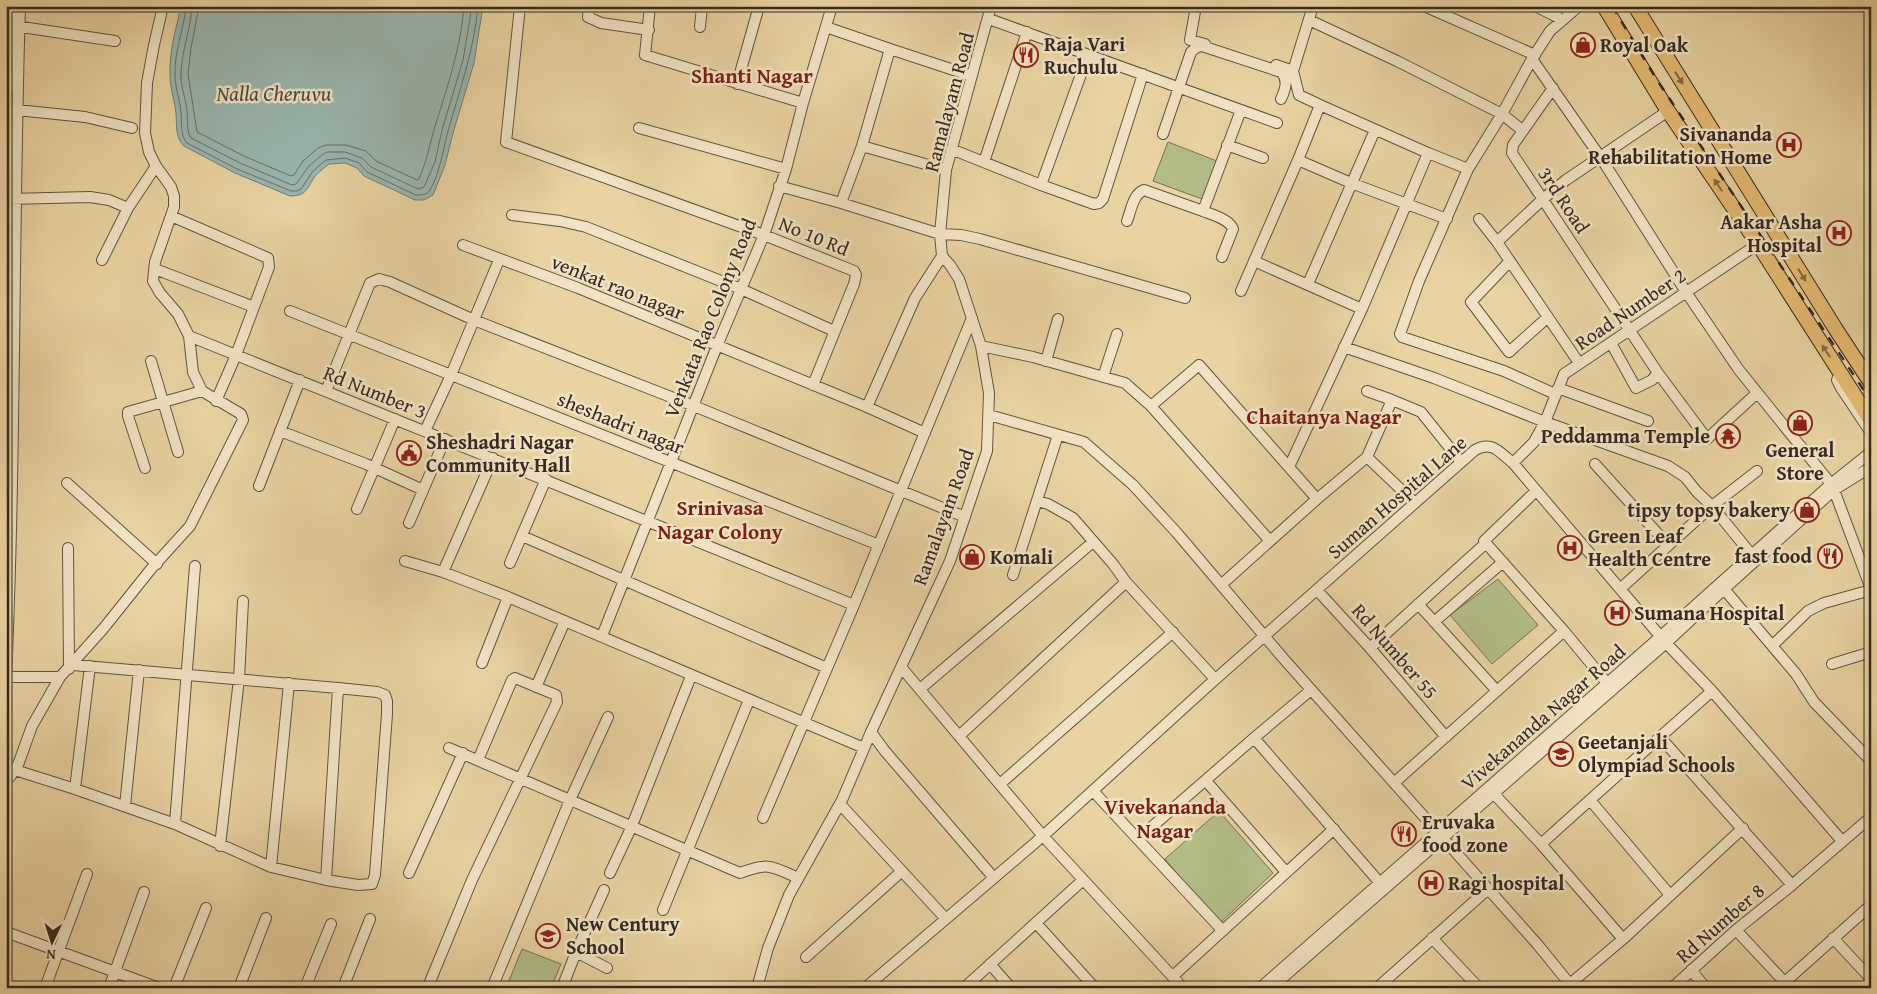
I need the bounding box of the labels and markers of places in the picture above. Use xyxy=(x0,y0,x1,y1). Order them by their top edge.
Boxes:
place label: Raja Vari Ruchulu xyxy=(1044,29,1125,81)
place label: Royal Oak xyxy=(1600,30,1689,59)
shop icon: Royal Oak xyxy=(1570,32,1596,58)
restaurant icon: Raja Vari Ruchulu xyxy=(1013,42,1039,68)
place label: Sivananda Rehabilitation Home xyxy=(1588,119,1773,171)
hospital icon: Sivananda Rehabilitation Home xyxy=(1776,132,1802,158)
place label: Aakar Asha Hospital xyxy=(1720,207,1823,259)
hospital icon: Aakar Asha Hospital xyxy=(1826,220,1852,246)
shop icon: General Store xyxy=(1787,410,1813,436)
place label: Peddamma Temple xyxy=(1541,421,1710,450)
temple icon: Peddamma Temple xyxy=(1715,423,1741,449)
place label: Sheshadri Nagar Community Hall xyxy=(426,427,574,479)
place label: General Store xyxy=(1765,435,1835,487)
public building icon: Sheshadri Nagar Community Hall xyxy=(396,440,422,466)
place label: tipsy topsy bakery xyxy=(1627,495,1791,524)
shop icon: tipsy topsy bakery xyxy=(1794,497,1820,523)
place label: Green Leaf Health Centre xyxy=(1588,521,1711,573)
hospital icon: Green Leaf Health Centre xyxy=(1557,535,1583,561)
place label: fast food xyxy=(1734,541,1813,570)
place label: Komali xyxy=(990,542,1053,571)
restaurant icon: fast food xyxy=(1817,543,1843,569)
shop icon: Komali xyxy=(959,544,985,570)
place label: Sumana Hospital xyxy=(1634,598,1785,627)
hospital icon: Sumana Hospital xyxy=(1604,600,1630,626)
place label: Geetanjali Olympiad Schools xyxy=(1578,727,1735,779)
school or university icon: Geetanjali Olympiad Schools xyxy=(1548,741,1574,767)
place label: Eruvaka food zone xyxy=(1422,807,1508,859)
restaurant icon: Eruvaka food zone xyxy=(1391,821,1417,847)
place label: Ragi hospital xyxy=(1448,868,1564,897)
hospital icon: Ragi hospital xyxy=(1418,870,1444,896)
place label: New Century School xyxy=(566,909,680,961)
school or university icon: New Century School xyxy=(535,923,561,949)

